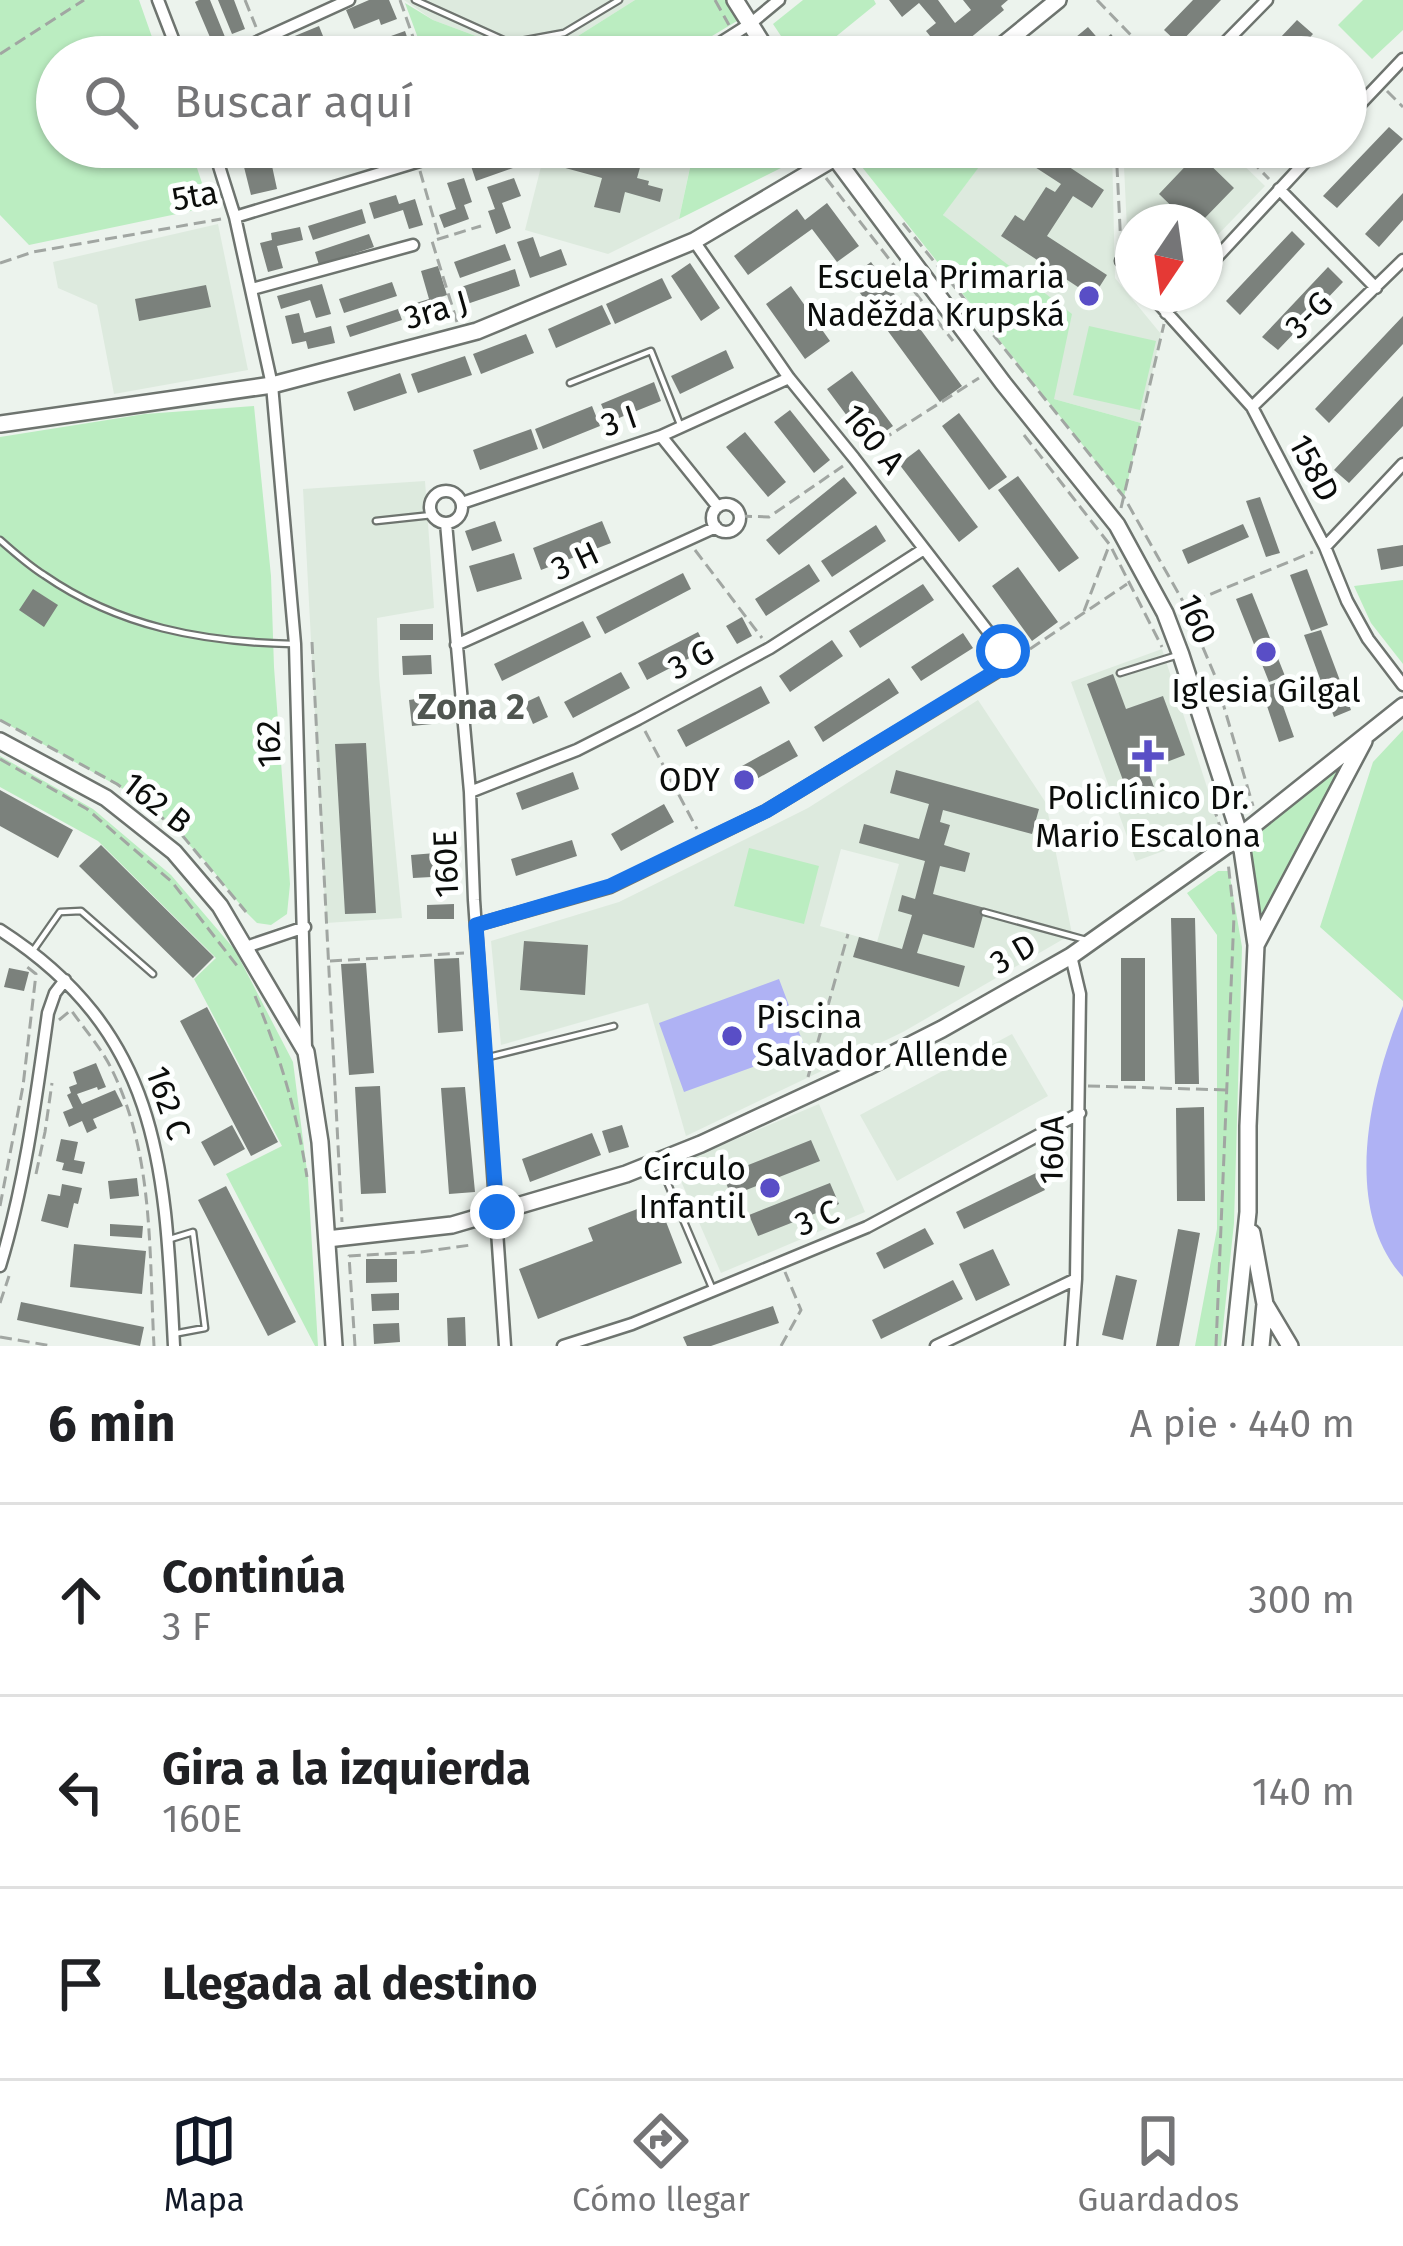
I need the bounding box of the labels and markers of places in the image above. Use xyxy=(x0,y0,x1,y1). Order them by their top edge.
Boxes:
place label: Escuela Primaria Naděžda Krupská xyxy=(806,257,1065,335)
marker: Escuela Primaria Naděžda Krupská xyxy=(1076,283,1102,309)
marker: Iglesia Gilgal xyxy=(1253,639,1279,665)
place label: Iglesia Gilgal xyxy=(1171,671,1361,711)
marker: Policlínico Dr. Mario Escalona xyxy=(1132,740,1164,772)
place label: ODY xyxy=(659,760,720,800)
marker: ODY xyxy=(731,767,757,793)
place label: Policlínico Dr. Mario Escalona xyxy=(1035,778,1261,856)
place label: Piscina Salvador Allende xyxy=(756,997,1008,1075)
marker: Piscina Salvador Allende xyxy=(719,1023,745,1049)
place label: Círculo Infantil xyxy=(638,1149,746,1227)
marker: Círculo Infantil xyxy=(757,1175,783,1201)

